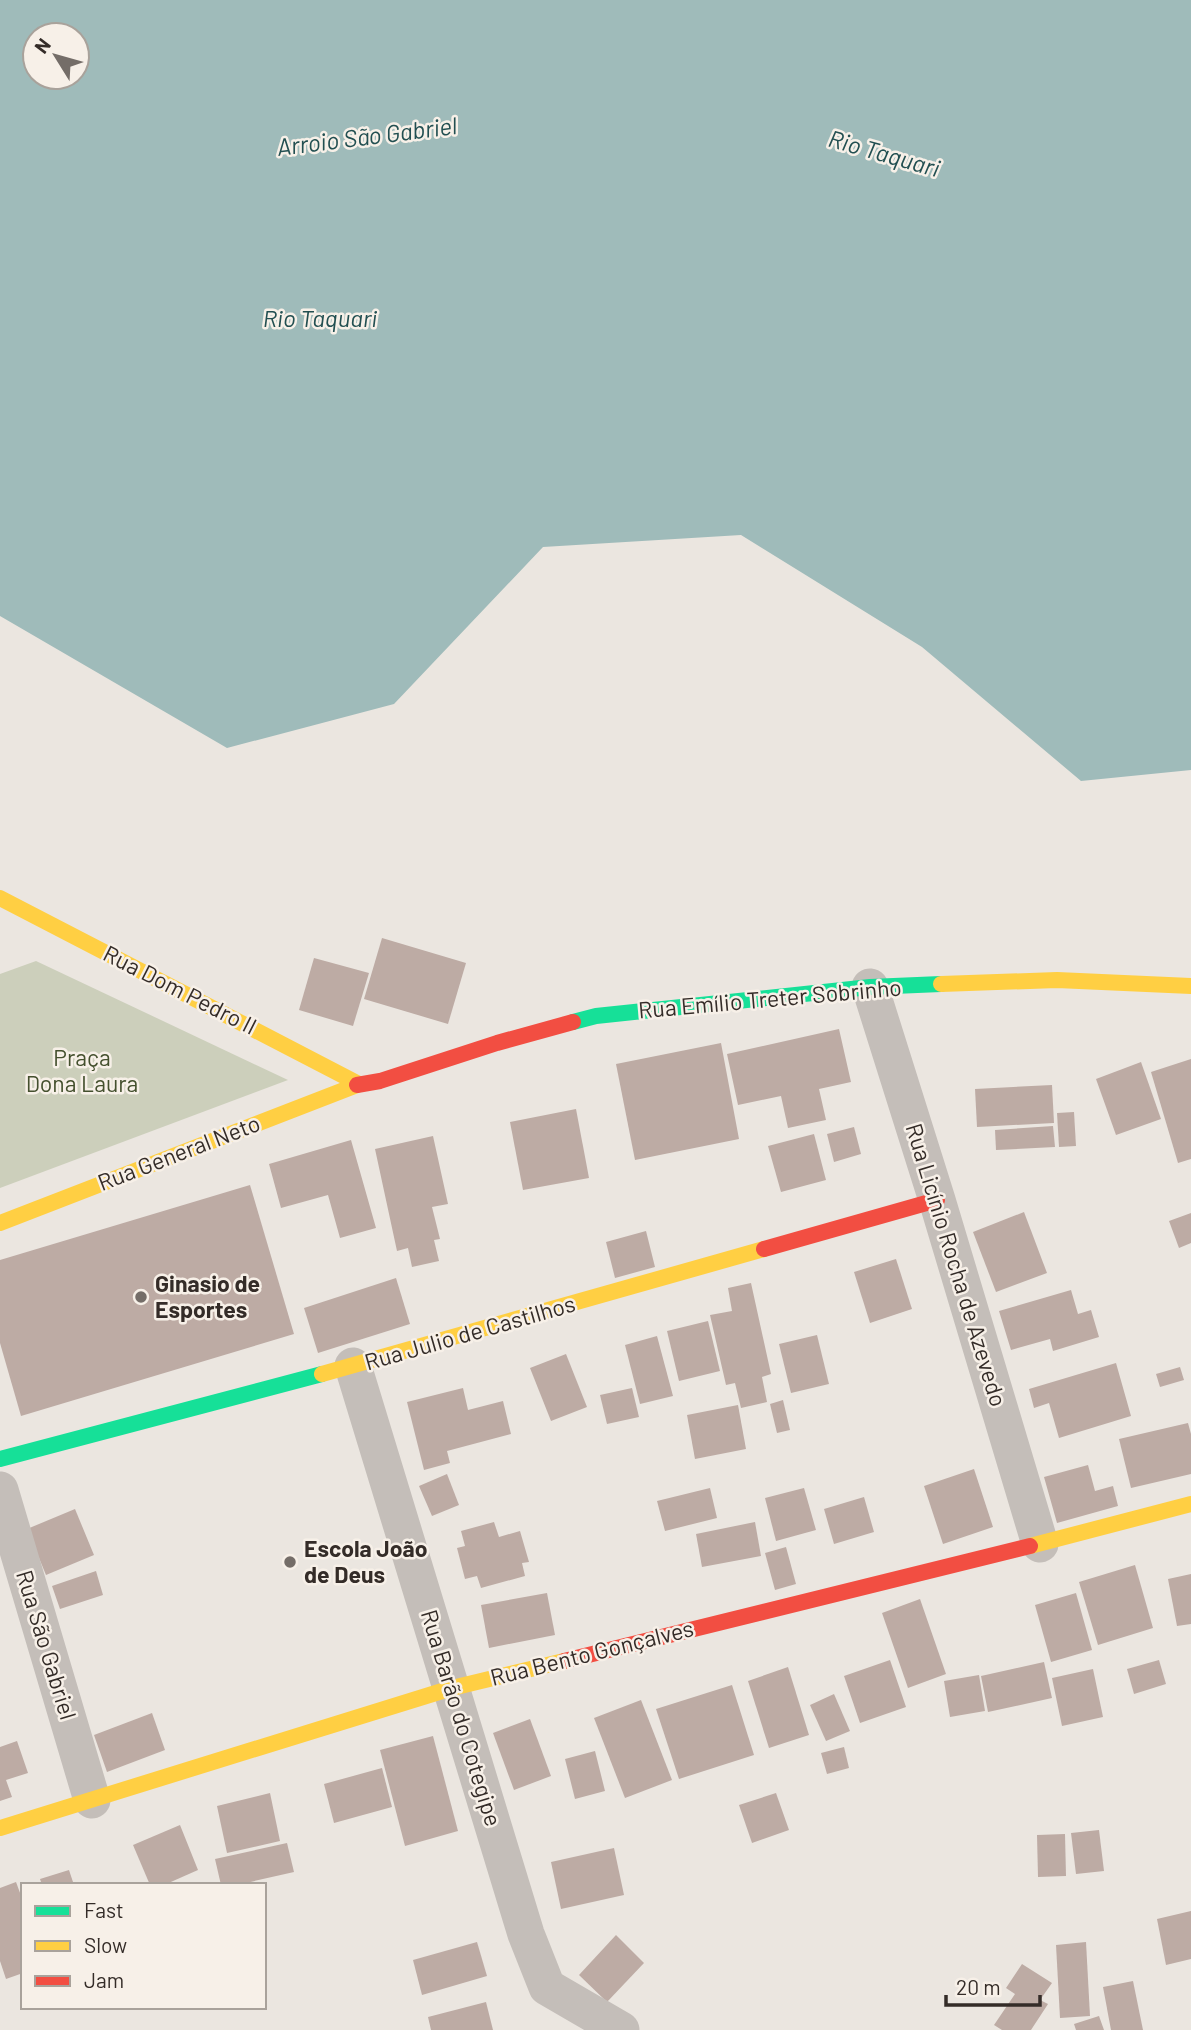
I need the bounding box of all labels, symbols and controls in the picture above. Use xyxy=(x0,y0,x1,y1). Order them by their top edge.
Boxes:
north arrow xyxy=(21,21,91,91)
text: N xyxy=(29,33,55,57)
water label: Arroio São Gabriel xyxy=(275,110,459,161)
water label: Rio Taquari xyxy=(825,123,944,182)
water label: Rio Taquari xyxy=(263,303,377,332)
street label: Rua Dom Pedro II xyxy=(99,938,262,1040)
street label: Rua Emílio Treter Sobrinho xyxy=(637,973,903,1023)
park label: Praça Dona Laura xyxy=(26,1043,138,1097)
street label: Rua General Neto xyxy=(93,1108,264,1196)
street label: Rua Licínio Rocha de Azevedo xyxy=(900,1120,1013,1410)
place label: Ginasio de Esportes xyxy=(155,1269,260,1323)
marker: Ginasio de Esportes xyxy=(133,1289,149,1305)
street label: Rua Julio de Castilhos xyxy=(361,1289,578,1376)
place label: Escola João de Deus xyxy=(304,1534,427,1588)
marker: Escola João de Deus xyxy=(282,1554,298,1570)
street label: Rua São Gabriel xyxy=(11,1567,83,1723)
street label: Rua Barão do Cotegipe xyxy=(416,1606,508,1829)
street label: Rua Bento Gonçalves xyxy=(487,1613,696,1691)
legend xyxy=(21,1883,266,2009)
text: Fast xyxy=(84,1897,124,1922)
text: Slow xyxy=(84,1932,127,1957)
scale bar xyxy=(946,1964,1040,2008)
text: Jam xyxy=(84,1967,124,1992)
text: 20 m xyxy=(956,1974,1001,1999)

